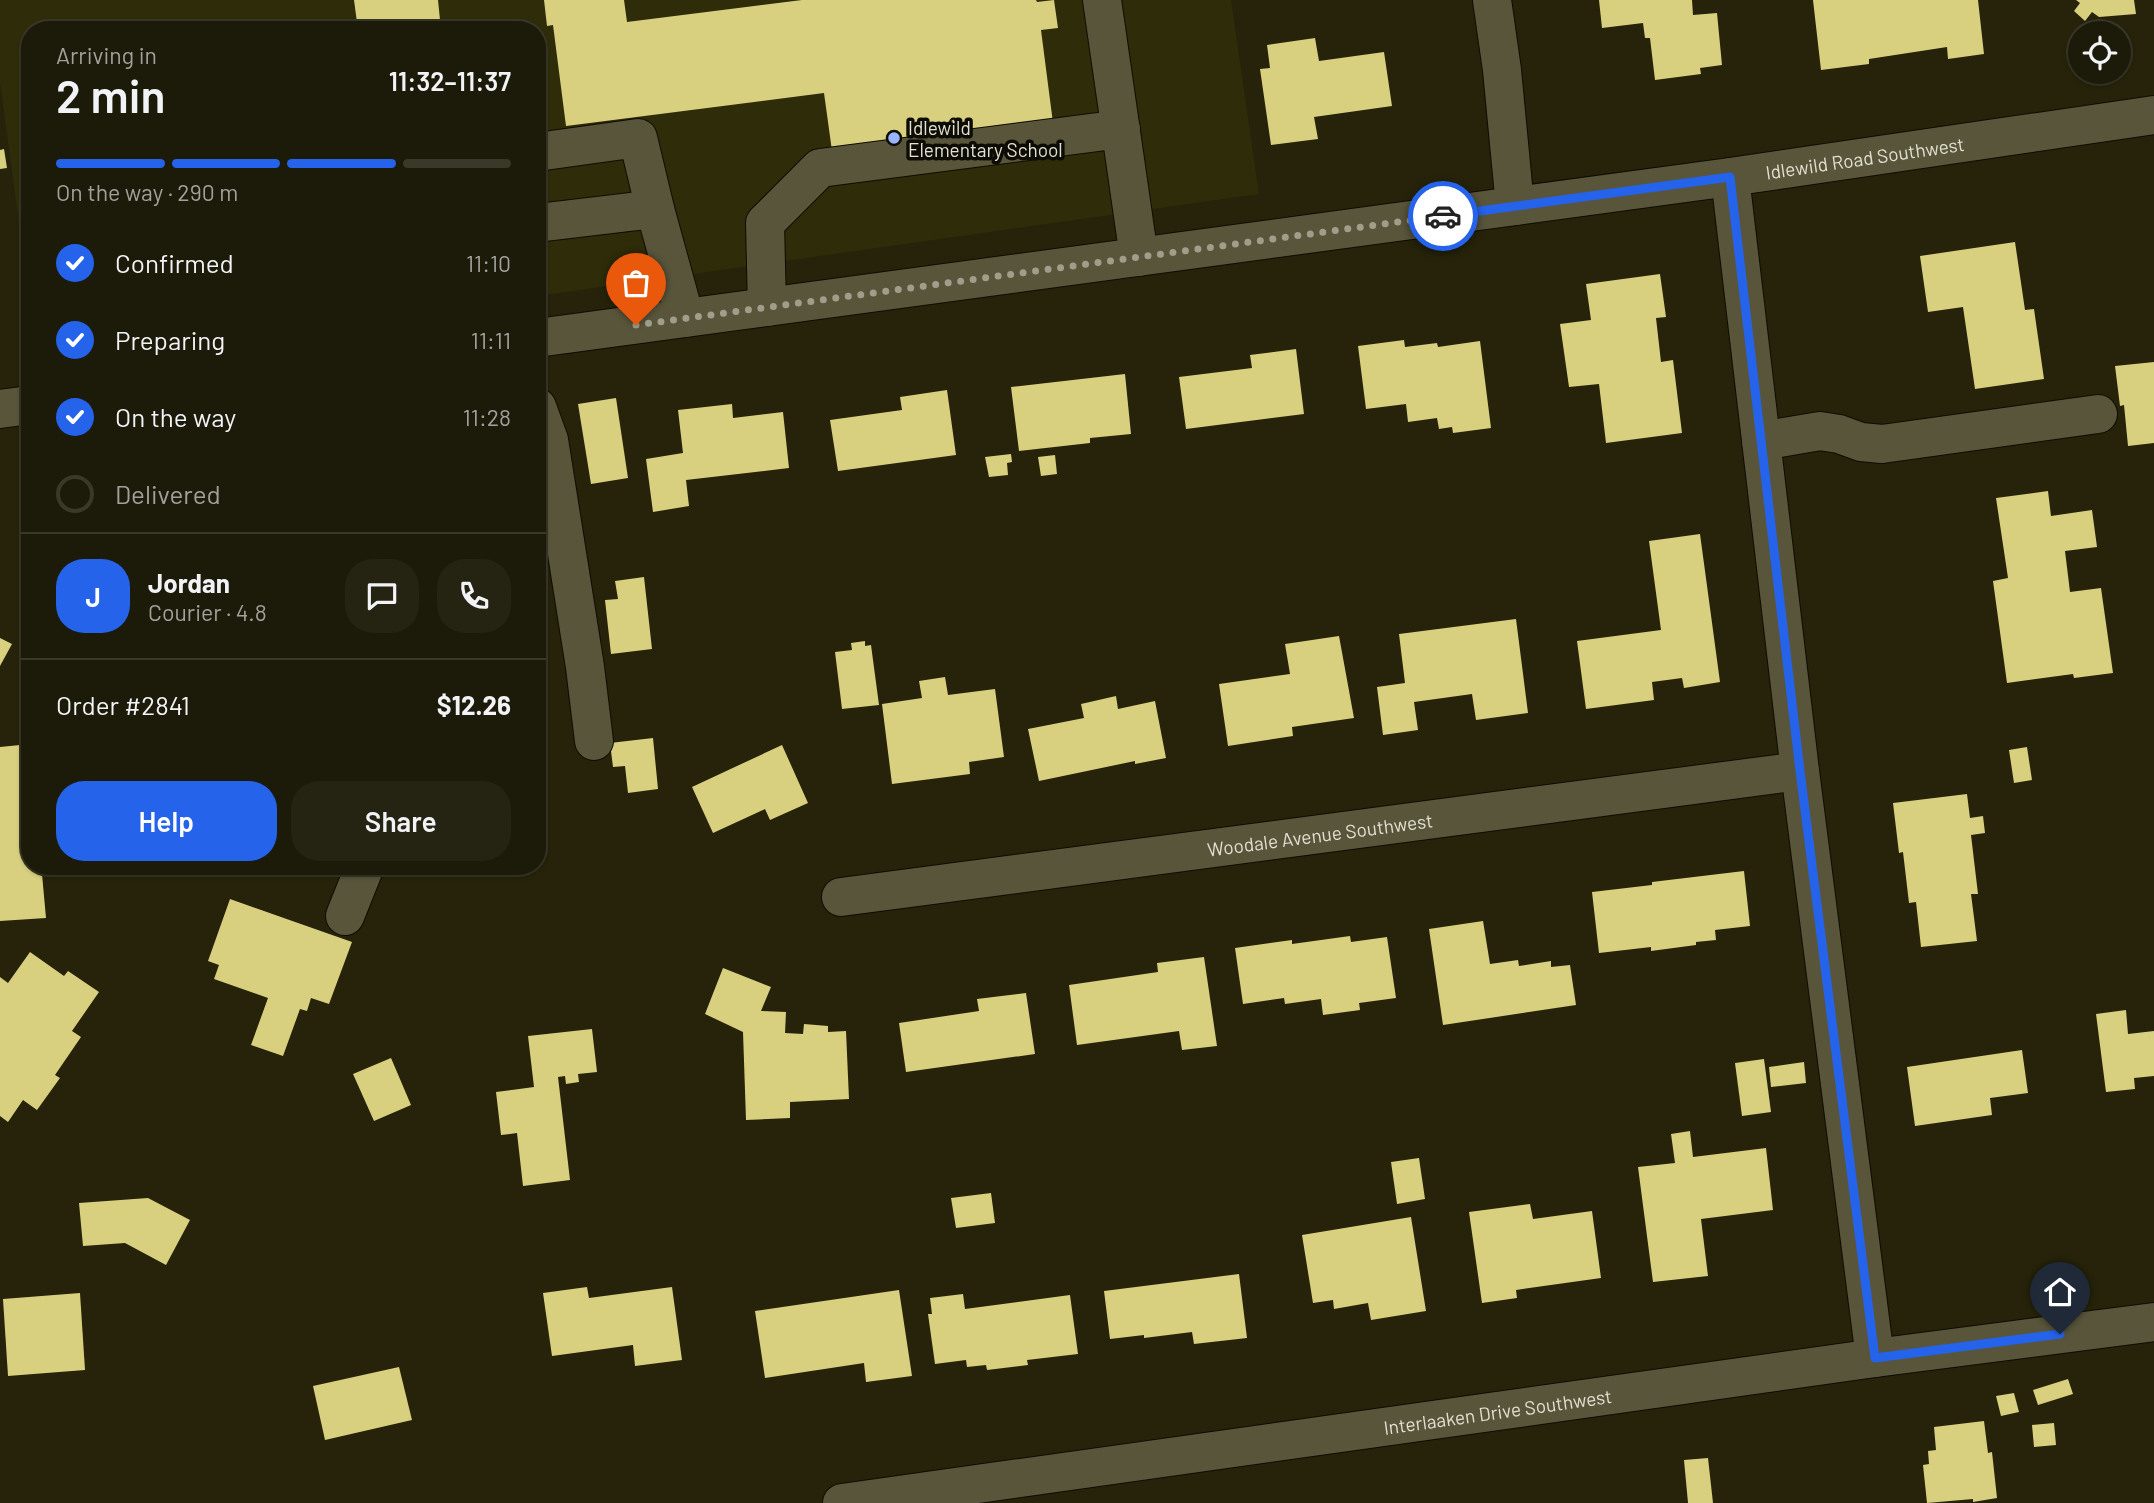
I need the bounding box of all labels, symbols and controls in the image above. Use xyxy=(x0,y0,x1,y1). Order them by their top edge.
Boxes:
map controls xyxy=(2068,21,2131,84)
button: locate xyxy=(2068,21,2131,84)
text: Arriving in xyxy=(56,41,157,69)
text: 11:32–11:37 xyxy=(389,65,511,96)
text: 2 min xyxy=(56,67,165,122)
place label: Idlewild Elementary School xyxy=(908,116,1063,161)
marker: Idlewild Elementary School xyxy=(886,130,902,146)
street label: Idlewild Road Southwest xyxy=(1764,131,1966,183)
text: On the way · 290 m xyxy=(56,178,238,206)
courier xyxy=(1408,181,1478,251)
icon: car xyxy=(1424,197,1462,235)
icon: check xyxy=(56,244,94,282)
text: Confirmed xyxy=(115,247,234,278)
text: 11:10 xyxy=(466,249,511,277)
pin xyxy=(606,253,666,325)
icon: bag xyxy=(617,264,655,302)
icon: check xyxy=(56,321,94,359)
text: Preparing xyxy=(115,324,225,355)
text: 11:11 xyxy=(471,326,511,354)
icon: check xyxy=(56,398,94,436)
text: On the way xyxy=(115,401,236,432)
text: 11:28 xyxy=(463,403,511,431)
text: Delivered xyxy=(115,478,221,509)
button: chat xyxy=(345,559,419,633)
button: phone xyxy=(437,559,511,633)
text: Jordan xyxy=(148,567,230,598)
text: J xyxy=(85,581,101,612)
text: Courier · 4.8 xyxy=(148,598,267,626)
text: Order #2841 xyxy=(56,689,190,720)
text: $12.26 xyxy=(437,689,511,720)
button: Help xyxy=(56,781,277,861)
button: Share xyxy=(291,781,511,861)
street label: Woodale Avenue Southwest xyxy=(1206,808,1434,860)
pin xyxy=(2030,1262,2090,1334)
icon: home xyxy=(2041,1273,2079,1311)
street label: Interlaaken Drive Southwest xyxy=(1382,1384,1613,1438)

